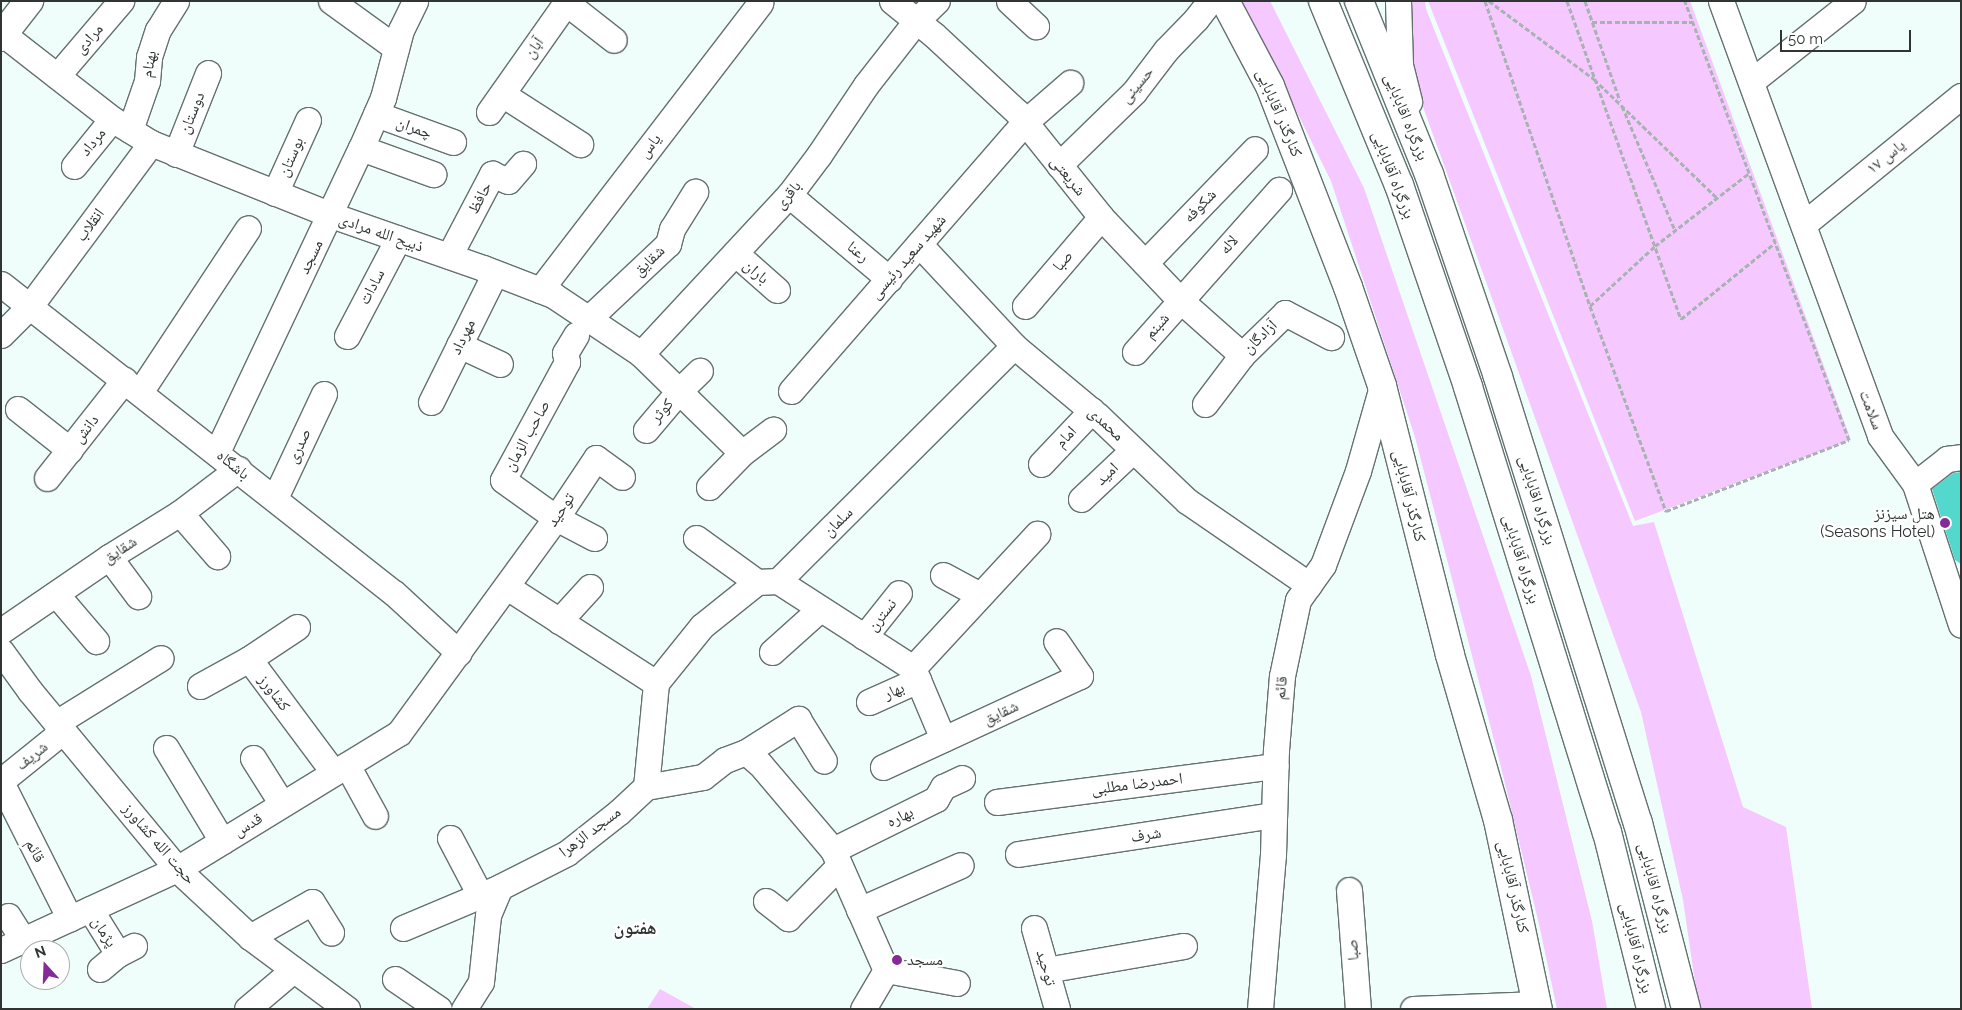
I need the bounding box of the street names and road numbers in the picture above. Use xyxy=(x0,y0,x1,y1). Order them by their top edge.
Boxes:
street label: مرادی xyxy=(71,20,107,58)
street label: آبان xyxy=(520,34,548,62)
street label: بهنام xyxy=(137,49,161,79)
street label: حسینی xyxy=(1116,63,1158,107)
street label: کنارگذر آقابابایی xyxy=(1252,66,1306,160)
street label: بزرگراه اقابابایی xyxy=(1380,71,1432,163)
street label: دوستان xyxy=(175,89,209,137)
street label: چمران xyxy=(394,113,434,143)
street label: مرداد xyxy=(76,124,110,160)
street label: بزرگراه آقابابایی xyxy=(1367,128,1419,222)
street label: یاس xyxy=(635,130,665,162)
street label: بوستان xyxy=(274,134,308,180)
street label: یاس ۱۷ xyxy=(1863,136,1909,178)
street label: شریعتی xyxy=(1046,152,1090,200)
street label: باقری xyxy=(771,177,805,213)
street label: حافظ xyxy=(464,179,496,217)
street label: شکوفه xyxy=(1179,185,1221,227)
street label: انقلاب xyxy=(72,205,108,245)
street label: ذبیح الله مرادی xyxy=(336,210,426,256)
street label: شهید سعید رئیسی xyxy=(866,210,950,304)
street label: لاله xyxy=(1216,232,1242,258)
street label: مسجد xyxy=(294,237,328,277)
street label: رعنا xyxy=(843,237,873,267)
street label: شقایق xyxy=(629,241,669,281)
street label: صبا xyxy=(1049,247,1077,275)
street label: باران xyxy=(739,256,773,288)
street label: سادات xyxy=(355,266,389,308)
street label: شبنم xyxy=(1140,309,1174,343)
street label: مهرداد xyxy=(446,316,480,358)
street label: آزادگان xyxy=(1239,316,1281,358)
street label: سلامت xyxy=(1855,388,1887,432)
street label: کوثر xyxy=(646,395,678,427)
street label: صاحب الزمان xyxy=(500,397,554,475)
street label: محمدی xyxy=(1084,403,1128,445)
street label: دانش xyxy=(69,411,103,447)
street label: امام xyxy=(1051,422,1081,452)
street label: صدری xyxy=(283,426,315,466)
street label: باشگاه xyxy=(213,446,253,484)
street label: کنارگذر آقابابایی xyxy=(1388,448,1430,544)
street label: بزرگراه اقابابایی xyxy=(1514,453,1560,547)
street label: امید xyxy=(1092,459,1122,489)
street label: توحید xyxy=(543,490,579,530)
street label: سلمان xyxy=(819,503,857,541)
street label: بزرگراه آقابابایی xyxy=(1498,512,1544,606)
street label: شقایق xyxy=(99,532,141,568)
street label: نسترن xyxy=(863,595,901,635)
street label: کشاورز xyxy=(254,671,294,715)
street label: قائم xyxy=(1270,675,1292,701)
street label: بهار xyxy=(881,678,907,704)
street label: شقایق xyxy=(980,697,1022,729)
street label: شریف xyxy=(12,737,52,775)
street label: احمدرضا مطلبی xyxy=(1090,769,1184,799)
street label: حجت الله کشاورز xyxy=(118,799,200,889)
street label: بهاره xyxy=(884,802,916,832)
street label: مسجد الزهرا xyxy=(555,803,625,861)
street label: قدس xyxy=(230,809,266,841)
street label: شرف xyxy=(1129,823,1163,847)
street label: قائم xyxy=(21,836,49,866)
street label: کنارگذر آقابابایی xyxy=(1493,839,1533,935)
street label: بزرگراه اقابابایی xyxy=(1634,841,1676,935)
street label: بزرگراه آقابابایی xyxy=(1615,901,1657,995)
street label: پژمان xyxy=(87,913,121,951)
street label: صبا xyxy=(1343,939,1363,961)
street label: توحید xyxy=(1032,948,1060,988)

